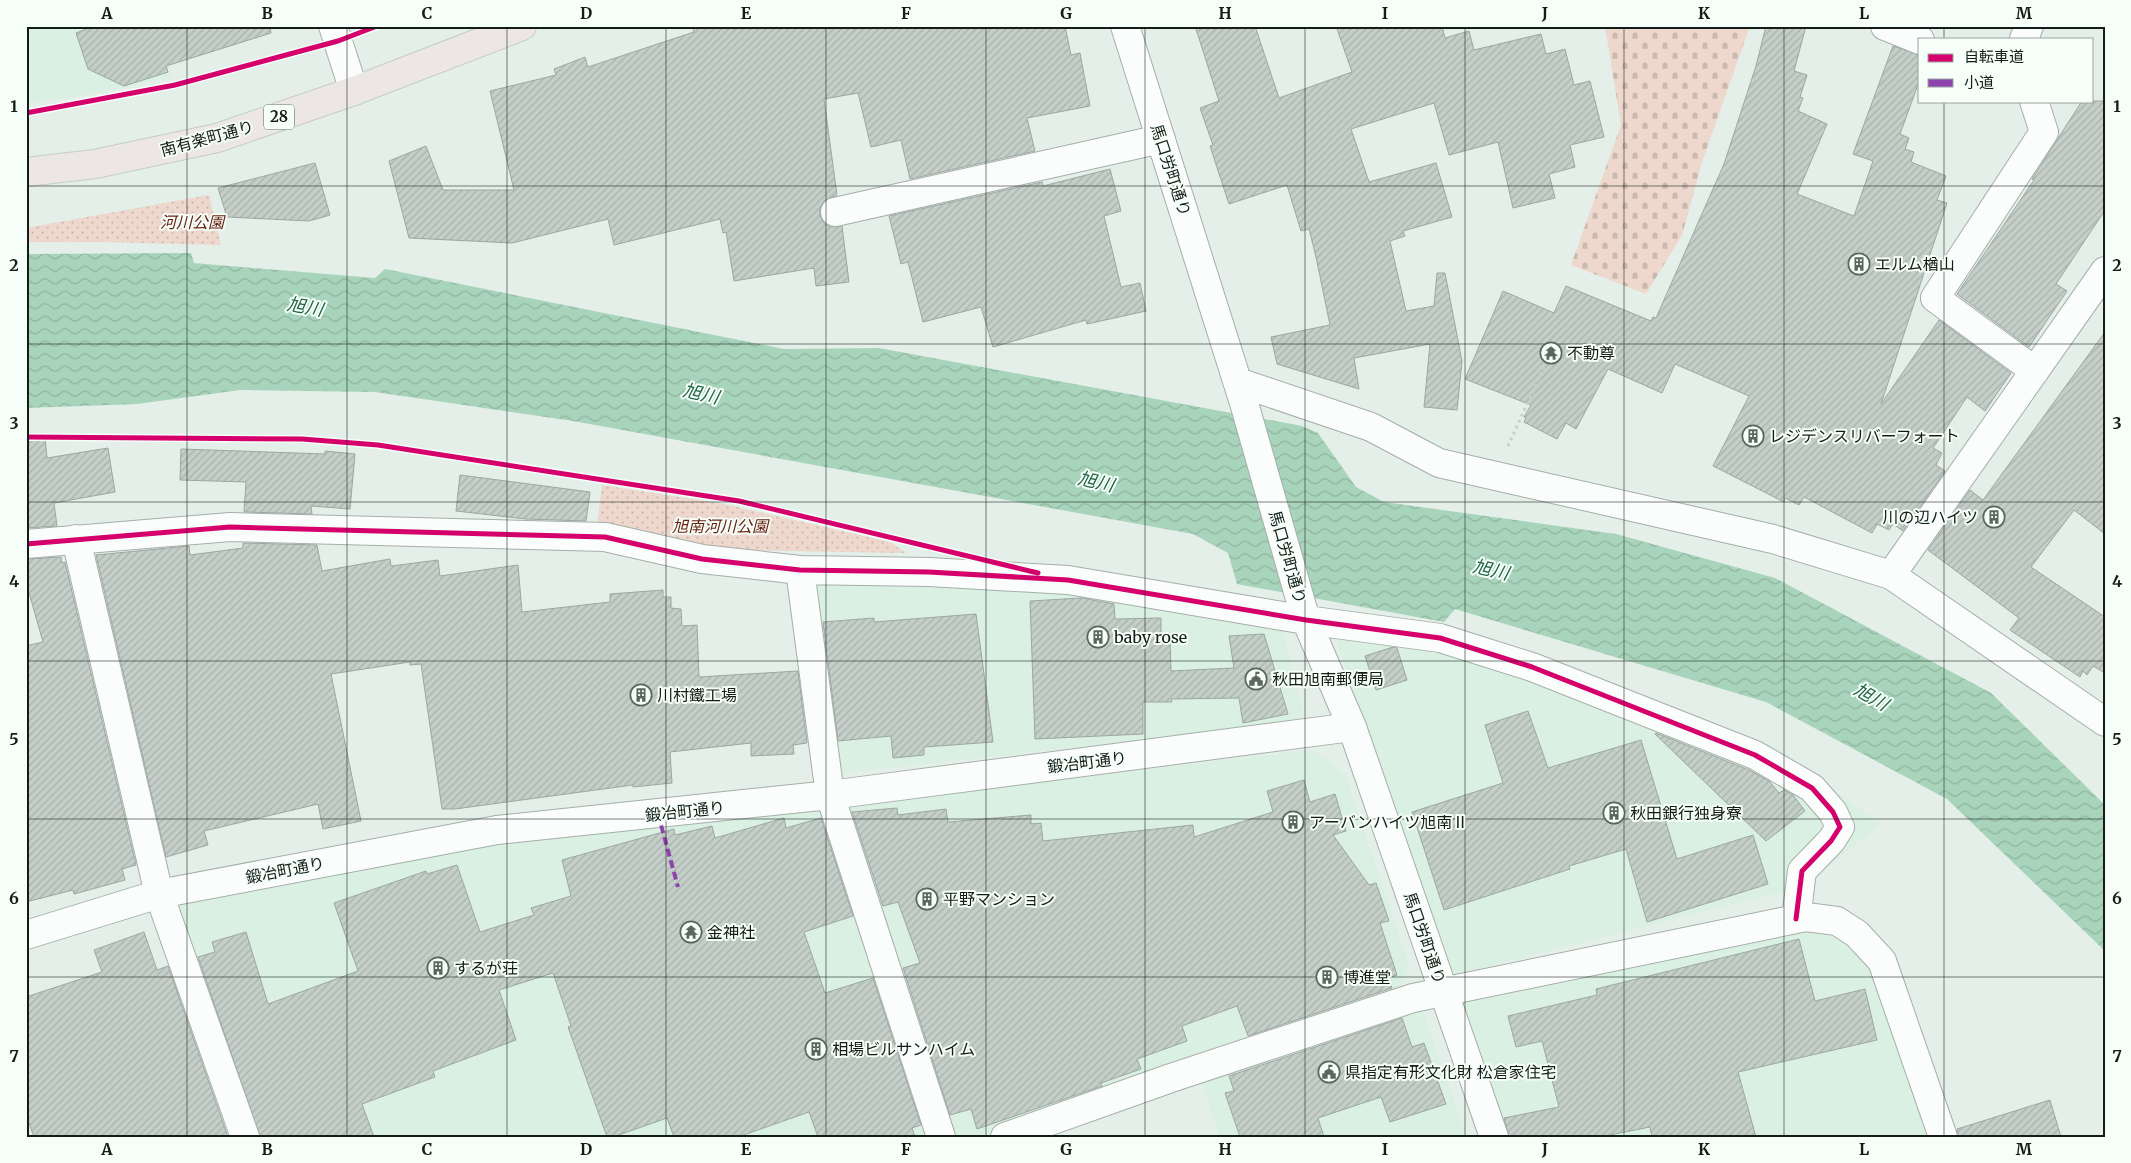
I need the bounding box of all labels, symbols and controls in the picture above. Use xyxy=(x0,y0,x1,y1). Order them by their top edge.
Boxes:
text: A xyxy=(100,3,113,23)
text: B xyxy=(261,3,273,23)
text: C xyxy=(422,3,432,23)
text: D xyxy=(580,3,592,23)
text: E xyxy=(741,3,752,23)
text: F xyxy=(901,3,911,23)
text: G xyxy=(1060,3,1072,23)
text: H xyxy=(1218,3,1232,23)
text: I xyxy=(1382,3,1388,23)
text: J xyxy=(1541,3,1548,23)
text: K xyxy=(1698,3,1710,23)
text: L xyxy=(1859,3,1869,23)
text: M xyxy=(2016,3,2033,23)
legend xyxy=(1918,38,2094,102)
text: 自転車道 xyxy=(1964,47,2024,66)
text: 小道 xyxy=(1964,73,1994,92)
text: 1 xyxy=(10,96,18,116)
text: 1 xyxy=(2113,96,2121,116)
road number: 28 xyxy=(264,104,294,130)
street label: 南有楽町通り xyxy=(158,116,256,160)
street label: 馬口労町通り xyxy=(1147,121,1195,219)
park label: 河川公園 xyxy=(160,212,226,232)
building icon: エルム楢山 xyxy=(1847,252,1871,276)
place label: エルム楢山 xyxy=(1875,254,1955,274)
text: 2 xyxy=(9,255,19,275)
text: 2 xyxy=(2112,255,2122,275)
water label: 旭川 xyxy=(285,292,327,321)
temple icon: 不動尊 xyxy=(1539,341,1563,365)
place label: 不動尊 xyxy=(1567,343,1615,363)
water label: 旭川 xyxy=(681,378,723,409)
text: 3 xyxy=(9,413,19,433)
text: 3 xyxy=(2112,413,2122,433)
building icon: レジデンスリバーフォート xyxy=(1741,424,1765,448)
place label: レジデンスリバーフォート xyxy=(1769,426,1960,446)
water label: 旭川 xyxy=(1076,466,1118,497)
building icon: 川の辺ハイツ xyxy=(1982,505,2006,529)
place label: 川の辺ハイツ xyxy=(1882,507,1978,527)
street label: 馬口労町通り xyxy=(1265,508,1311,606)
park label: 旭南河川公園 xyxy=(672,516,770,536)
water label: 旭川 xyxy=(1471,554,1513,585)
text: 4 xyxy=(9,571,19,591)
text: 4 xyxy=(2112,571,2122,591)
building icon: baby rose xyxy=(1086,625,1110,649)
place label: baby rose xyxy=(1113,627,1187,647)
public building icon: 秋田旭南郵便局 xyxy=(1244,667,1268,691)
place label: 秋田旭南郵便局 xyxy=(1272,669,1384,689)
water label: 旭川 xyxy=(1850,678,1894,717)
building icon: 川村鐵工場 xyxy=(629,683,653,707)
place label: 川村鐵工場 xyxy=(657,685,737,705)
text: 5 xyxy=(9,729,19,749)
text: 5 xyxy=(2112,729,2122,749)
street label: 鍛冶町通り xyxy=(1046,747,1128,777)
street label: 鍛冶町通り xyxy=(644,797,726,825)
building icon: 秋田銀行独身寮 xyxy=(1602,801,1626,825)
place label: 秋田銀行独身寮 xyxy=(1630,803,1742,823)
building icon: アーバンハイツ旭南Ⅱ xyxy=(1281,810,1305,834)
place label: アーバンハイツ旭南Ⅱ xyxy=(1309,812,1468,832)
street label: 鍛冶町通り xyxy=(244,853,326,887)
building icon: 平野マンション xyxy=(915,887,939,911)
text: 6 xyxy=(9,888,19,908)
text: 6 xyxy=(2112,888,2122,908)
place label: 平野マンション xyxy=(943,889,1055,909)
street label: 馬口労町通り xyxy=(1400,889,1450,987)
temple icon: 金神社 xyxy=(679,920,703,944)
place label: 金神社 xyxy=(707,922,755,942)
building icon: するが荘 xyxy=(426,956,450,980)
place label: するが荘 xyxy=(454,958,518,978)
building icon: 博進堂 xyxy=(1315,965,1339,989)
place label: 博進堂 xyxy=(1343,967,1391,987)
building icon: 相場ビルサンハイム xyxy=(804,1037,828,1061)
place label: 相場ビルサンハイム xyxy=(832,1039,975,1059)
text: 7 xyxy=(9,1046,19,1066)
text: 7 xyxy=(2112,1046,2122,1066)
public building icon: 県指定有形文化財 松倉家住宅 xyxy=(1317,1060,1341,1084)
place label: 県指定有形文化財 松倉家住宅 xyxy=(1345,1062,1557,1082)
text: A xyxy=(100,1139,113,1159)
text: B xyxy=(261,1139,273,1159)
text: C xyxy=(422,1139,432,1159)
text: D xyxy=(580,1139,592,1159)
text: E xyxy=(741,1139,752,1159)
text: F xyxy=(901,1139,911,1159)
text: G xyxy=(1060,1139,1072,1159)
text: H xyxy=(1218,1139,1232,1159)
text: I xyxy=(1382,1139,1388,1159)
text: J xyxy=(1541,1139,1548,1159)
text: K xyxy=(1698,1139,1710,1159)
text: L xyxy=(1859,1139,1869,1159)
text: M xyxy=(2016,1139,2033,1159)

